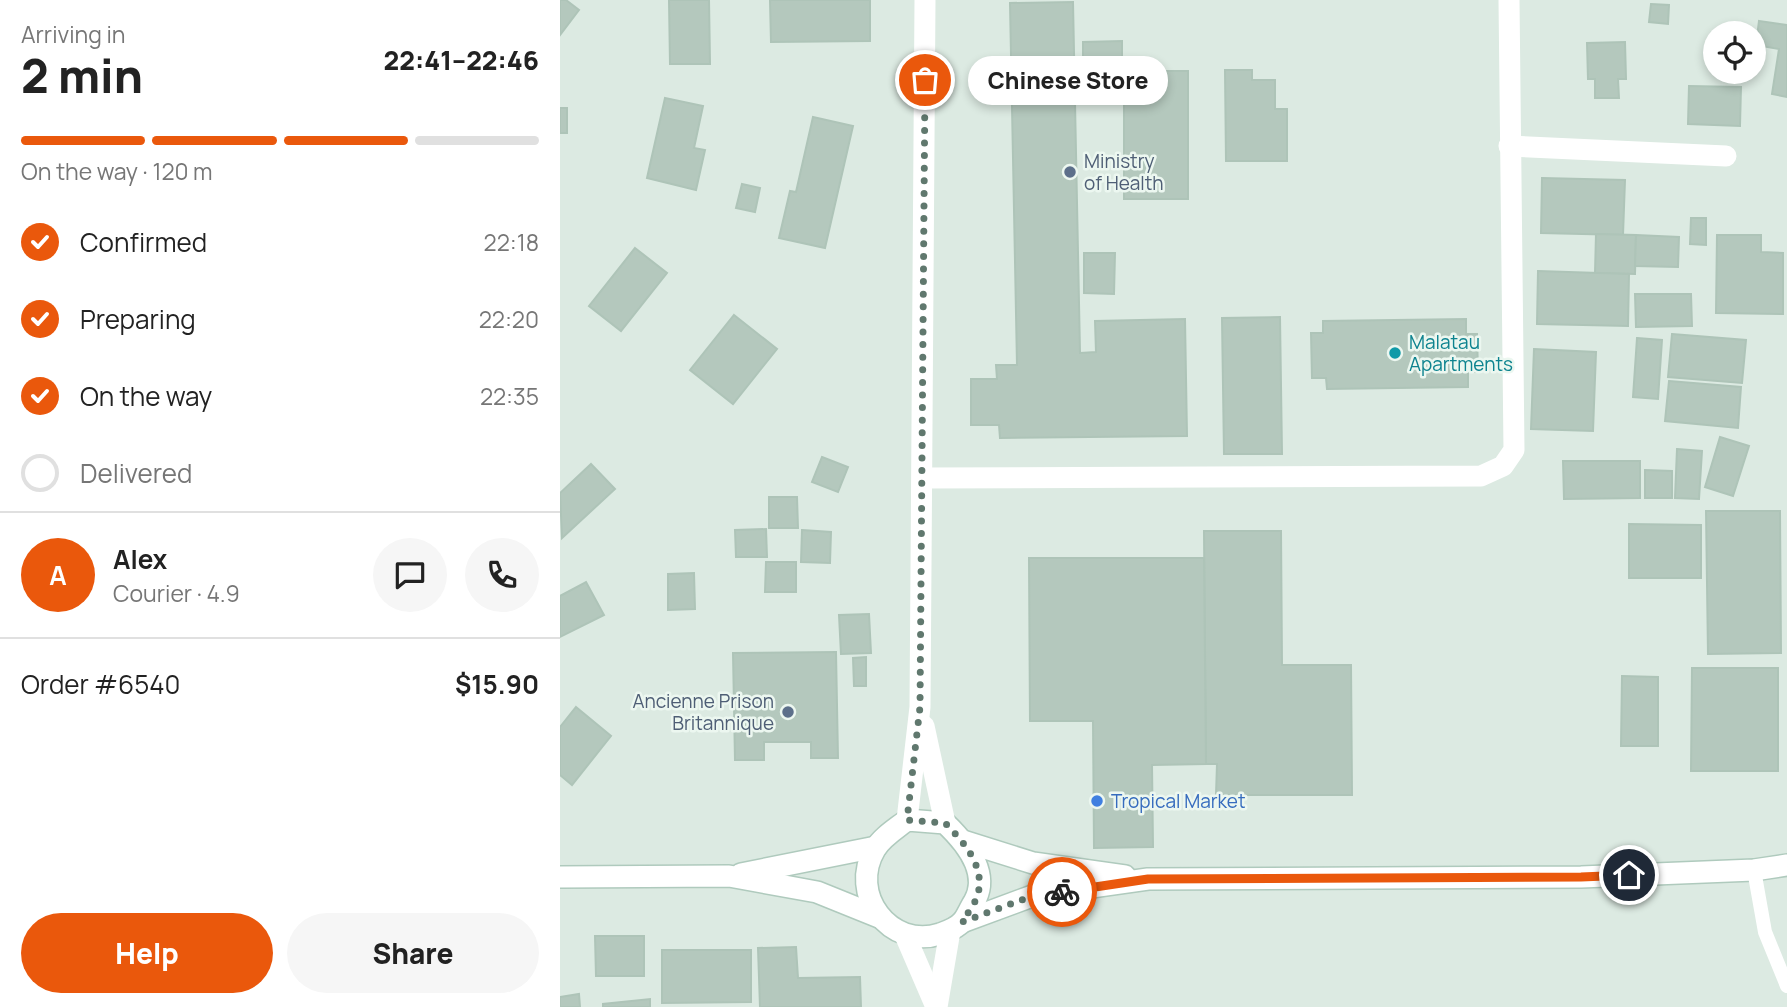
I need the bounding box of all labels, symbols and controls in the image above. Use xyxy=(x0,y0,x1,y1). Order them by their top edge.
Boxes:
text: Arriving in xyxy=(21,18,126,50)
map controls xyxy=(1703,21,1766,84)
button: locate xyxy=(1703,21,1766,84)
text: 22:41–22:46 xyxy=(384,42,539,78)
text: 2 min xyxy=(21,44,143,107)
pin xyxy=(895,50,955,110)
callout: Chinese Store xyxy=(967,56,1166,104)
icon: bag xyxy=(906,61,944,99)
text: Chinese Store xyxy=(988,64,1148,96)
place label: Ministry of Health xyxy=(1084,148,1164,196)
text: On the way · 120 m xyxy=(21,155,213,187)
marker: Ministry of Health xyxy=(1062,164,1078,180)
icon: check xyxy=(21,223,59,261)
text: Confirmed xyxy=(80,224,207,260)
text: 22:18 xyxy=(484,226,539,258)
icon: check xyxy=(21,300,59,338)
text: Preparing xyxy=(80,301,196,337)
text: 22:20 xyxy=(479,303,539,335)
place label: Malatau Apartments xyxy=(1409,329,1513,377)
marker: Malatau Apartments xyxy=(1387,345,1403,361)
icon: check xyxy=(21,377,59,415)
text: On the way xyxy=(80,378,212,414)
text: 22:35 xyxy=(480,380,539,412)
text: Delivered xyxy=(80,455,192,491)
button: chat xyxy=(373,538,447,612)
button: phone xyxy=(465,538,539,612)
text: Alex xyxy=(113,541,167,577)
text: A xyxy=(49,557,67,593)
text: Courier · 4.9 xyxy=(113,577,240,609)
text: Order #6540 xyxy=(21,666,180,702)
text: $15.90 xyxy=(455,666,539,702)
place label: Ancienne Prison Britannique xyxy=(633,688,774,736)
marker: Ancienne Prison Britannique xyxy=(780,704,796,720)
place label: Tropical Market xyxy=(1111,788,1246,814)
marker: Tropical Market xyxy=(1089,793,1105,809)
pin xyxy=(1599,845,1659,905)
icon: home xyxy=(1610,856,1648,894)
courier xyxy=(1027,857,1097,927)
icon: bike xyxy=(1043,873,1081,911)
button: Help xyxy=(21,913,273,993)
button: Share xyxy=(287,913,539,993)

